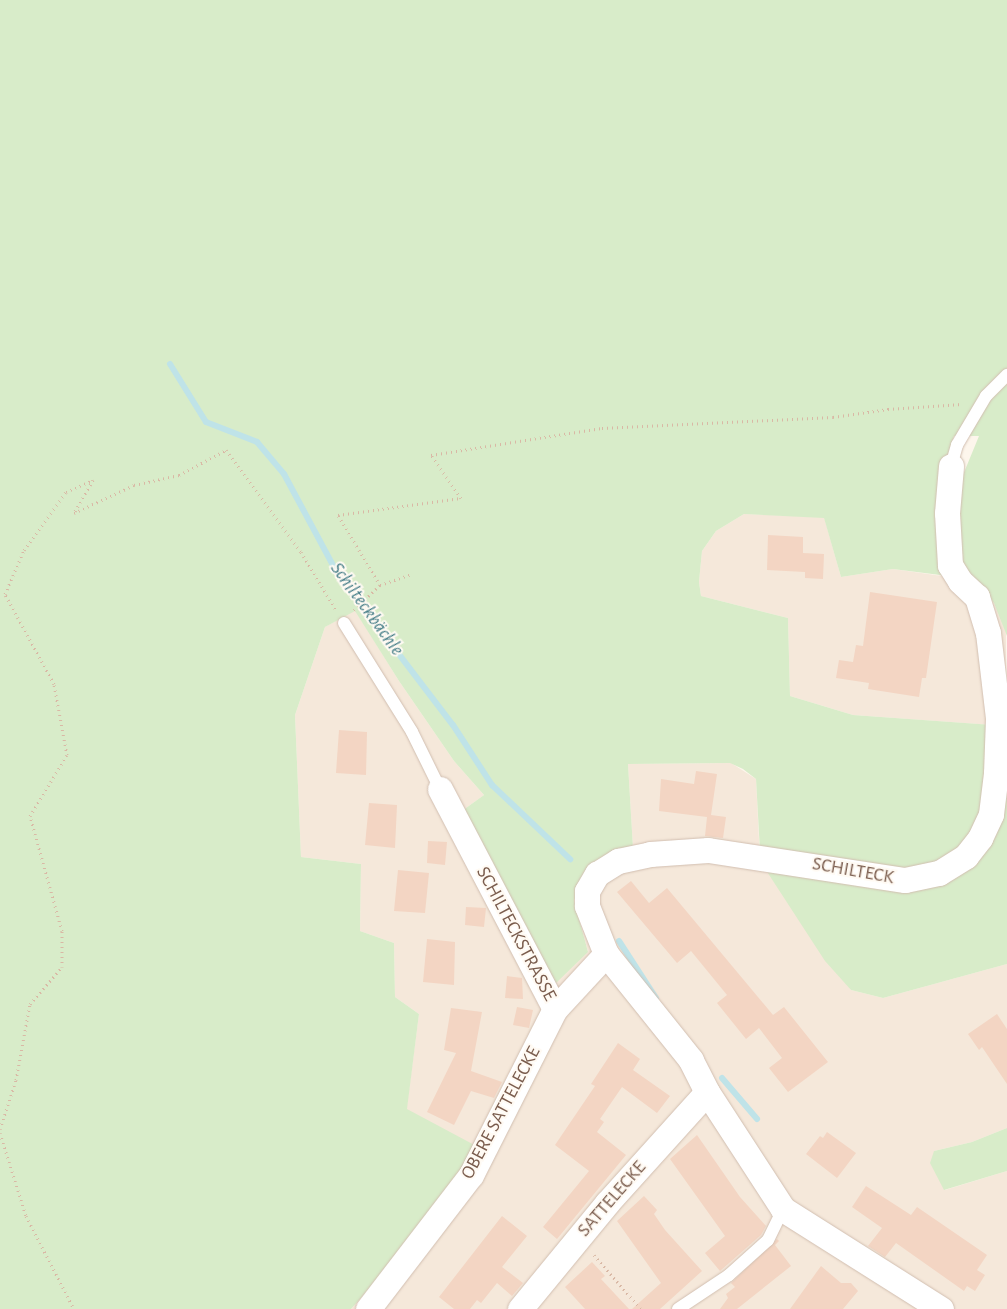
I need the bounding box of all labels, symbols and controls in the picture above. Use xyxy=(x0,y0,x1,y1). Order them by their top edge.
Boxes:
water label: Schilteckbächle xyxy=(325,557,409,661)
street label: SCHILTECK xyxy=(810,853,896,889)
street label: SCHILTECKSTRASSE xyxy=(471,863,561,1005)
street label: OBERE SATTELECKE xyxy=(456,1043,546,1183)
street label: SATTELECKE xyxy=(573,1156,651,1242)

